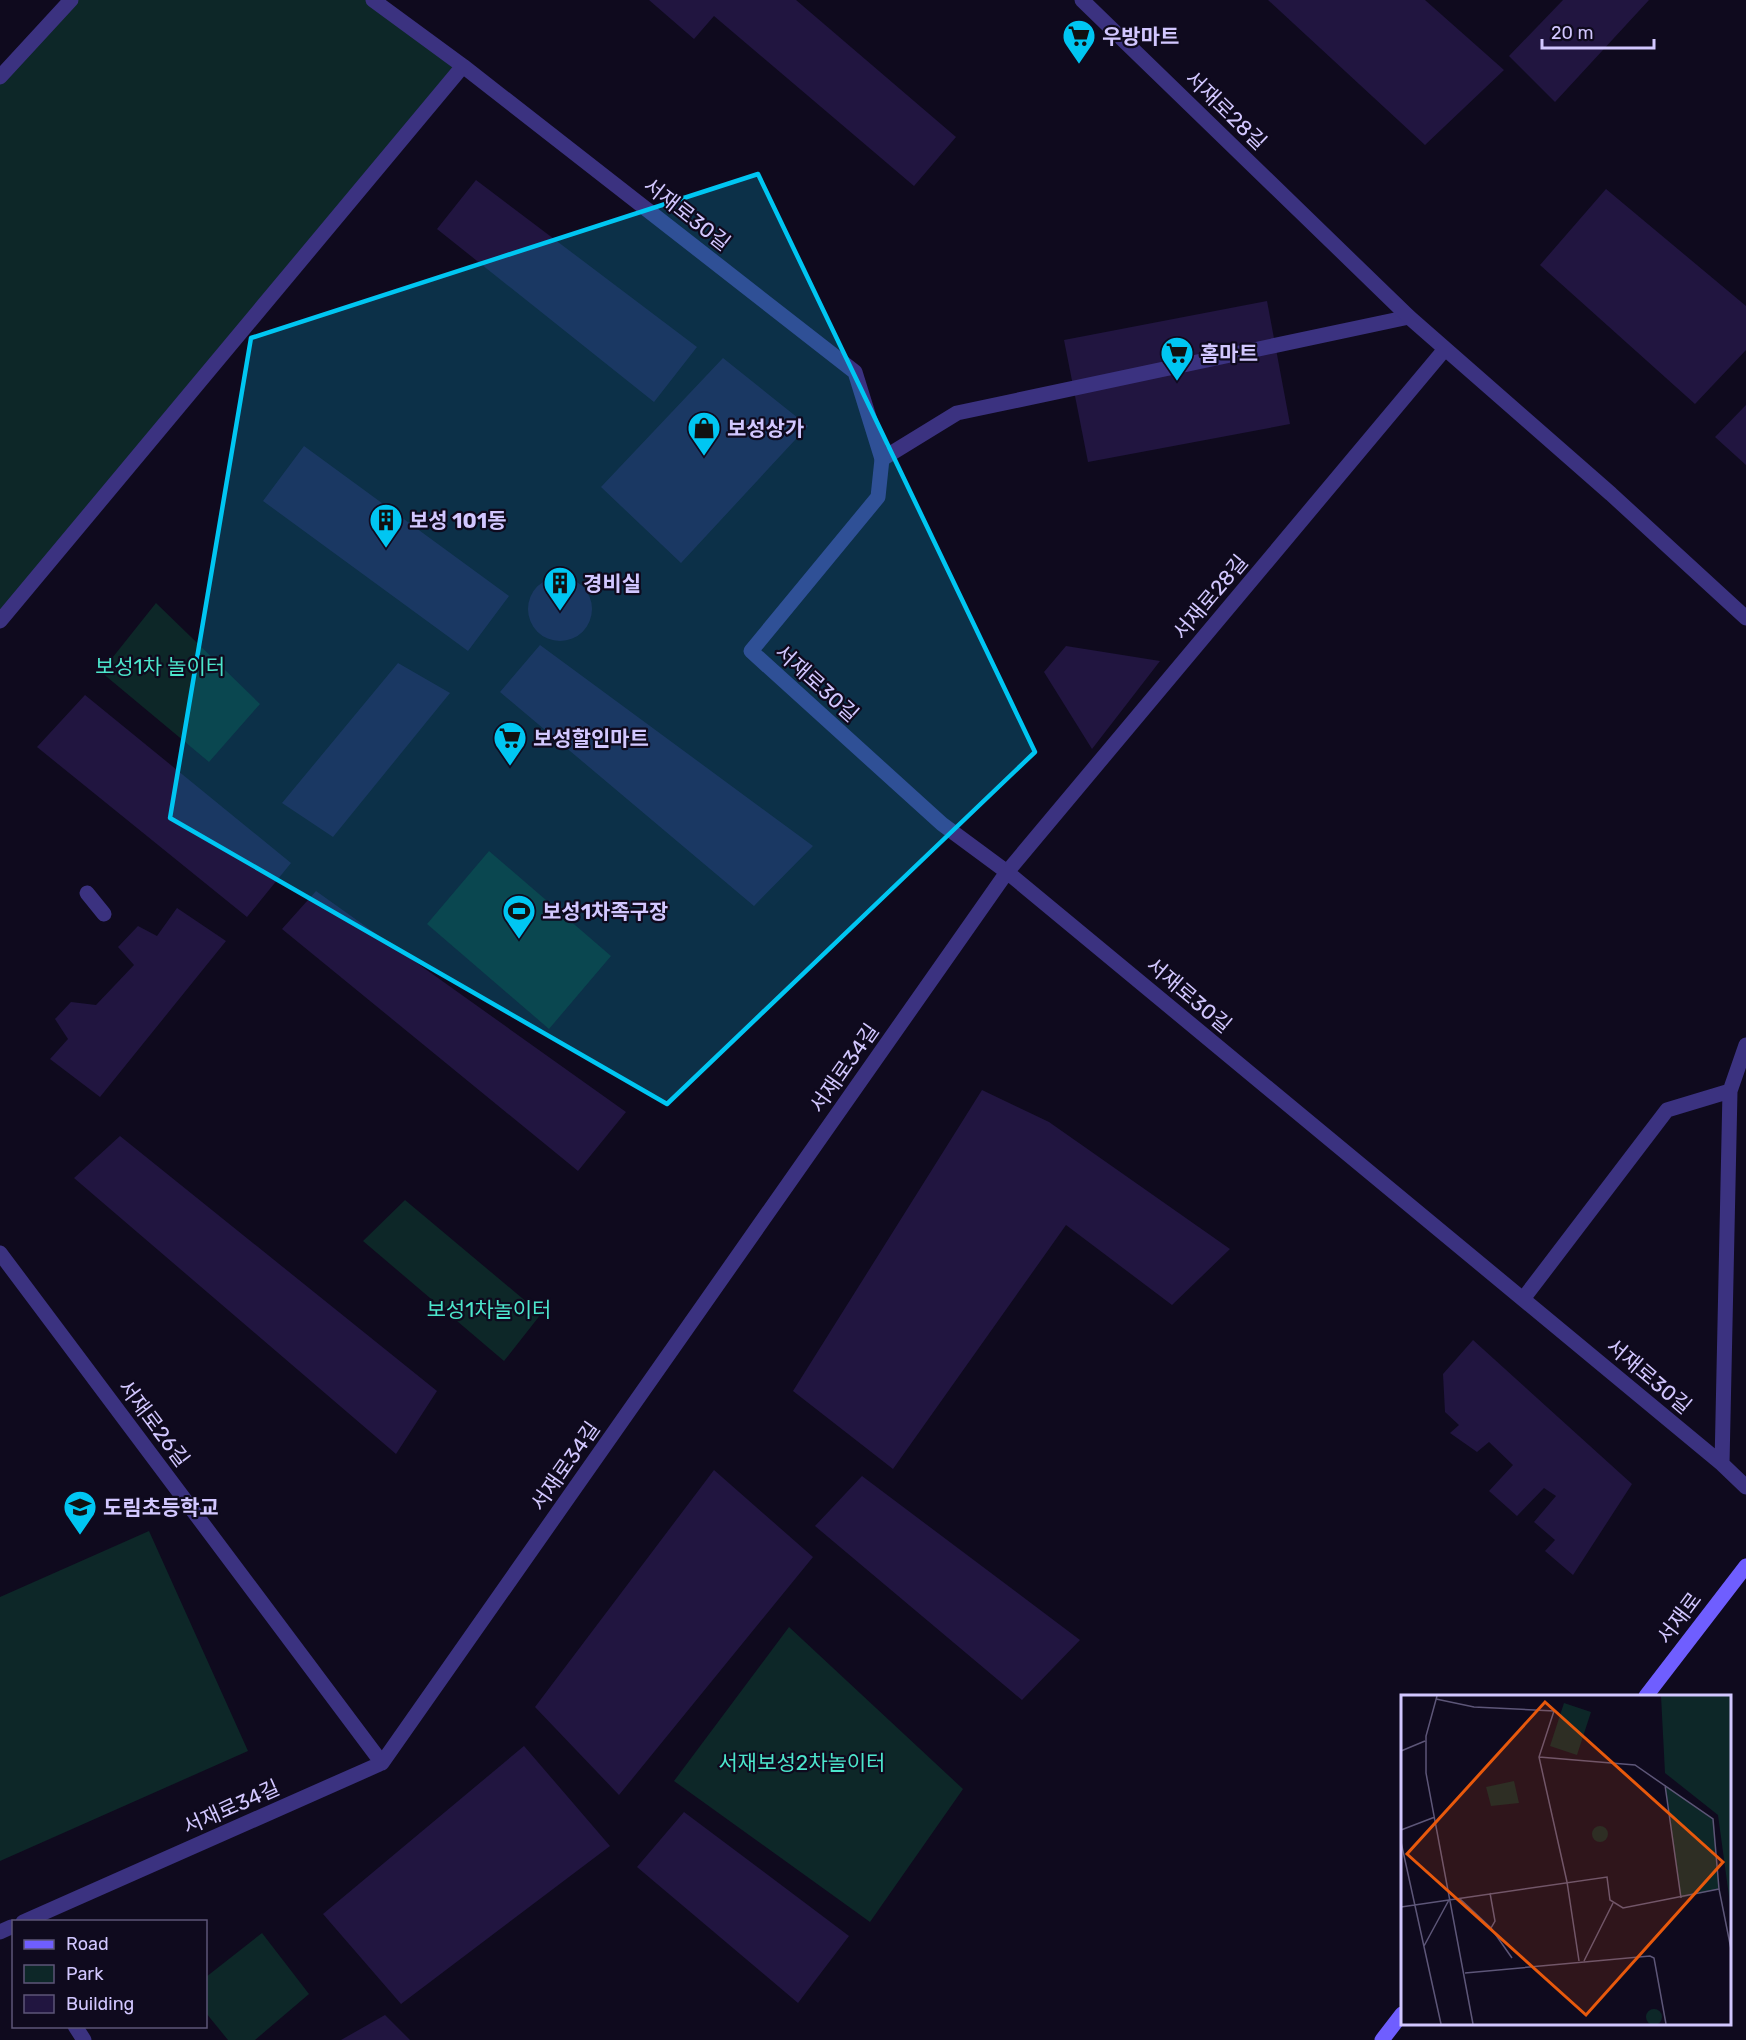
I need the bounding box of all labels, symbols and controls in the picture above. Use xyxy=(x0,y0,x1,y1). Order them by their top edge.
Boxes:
scale bar xyxy=(1542,12,1654,50)
supermarket icon: 우방마트 xyxy=(1061,18,1097,65)
text: 20 m xyxy=(1551,22,1593,44)
place label: 우방마트 xyxy=(1102,24,1179,49)
street label: 서재로28길 xyxy=(1180,65,1272,155)
street label: 서재로30길 xyxy=(639,172,735,256)
supermarket icon: 홈마트 xyxy=(1159,335,1195,382)
place label: 홈마트 xyxy=(1200,341,1258,366)
shop icon: 보성상가 xyxy=(686,410,722,457)
place label: 보성상가 xyxy=(727,416,804,441)
building icon: 보성 101동 xyxy=(368,502,404,549)
place label: 보성 101동 xyxy=(409,508,507,533)
street label: 서재로28길 xyxy=(1167,550,1253,644)
building icon: 경비실 xyxy=(542,565,578,612)
place label: 경비실 xyxy=(583,571,641,596)
street label: 서재로30길 xyxy=(770,639,864,727)
park label: 보성1차 놀이터 xyxy=(95,654,225,679)
supermarket icon: 보성할인마트 xyxy=(492,720,528,767)
place label: 보성할인마트 xyxy=(533,726,649,751)
sports icon: 보성1차족구장 xyxy=(501,893,537,940)
place label: 보성1차족구장 xyxy=(542,899,668,924)
street label: 서재로30길 xyxy=(1141,952,1237,1038)
street label: 서재로34길 xyxy=(804,1019,884,1117)
park label: 보성1차놀이터 xyxy=(427,1297,551,1322)
street label: 서재로30길 xyxy=(1601,1333,1697,1419)
street label: 서재로26길 xyxy=(113,1375,195,1471)
street label: 서재로34길 xyxy=(525,1417,605,1515)
school or university icon: 도림초등학교 xyxy=(62,1489,98,1536)
place label: 도림초등학교 xyxy=(103,1495,219,1520)
street label: 서재로 xyxy=(1652,1587,1706,1649)
inset map xyxy=(1401,1695,1731,2025)
park label: 서재보성2차놀이터 xyxy=(719,1750,885,1775)
street label: 서재로34길 xyxy=(179,1775,283,1839)
legend xyxy=(12,1920,207,2028)
text: Road xyxy=(66,1933,109,1955)
text: Park xyxy=(66,1963,104,1985)
text: Building xyxy=(66,1993,134,2015)

